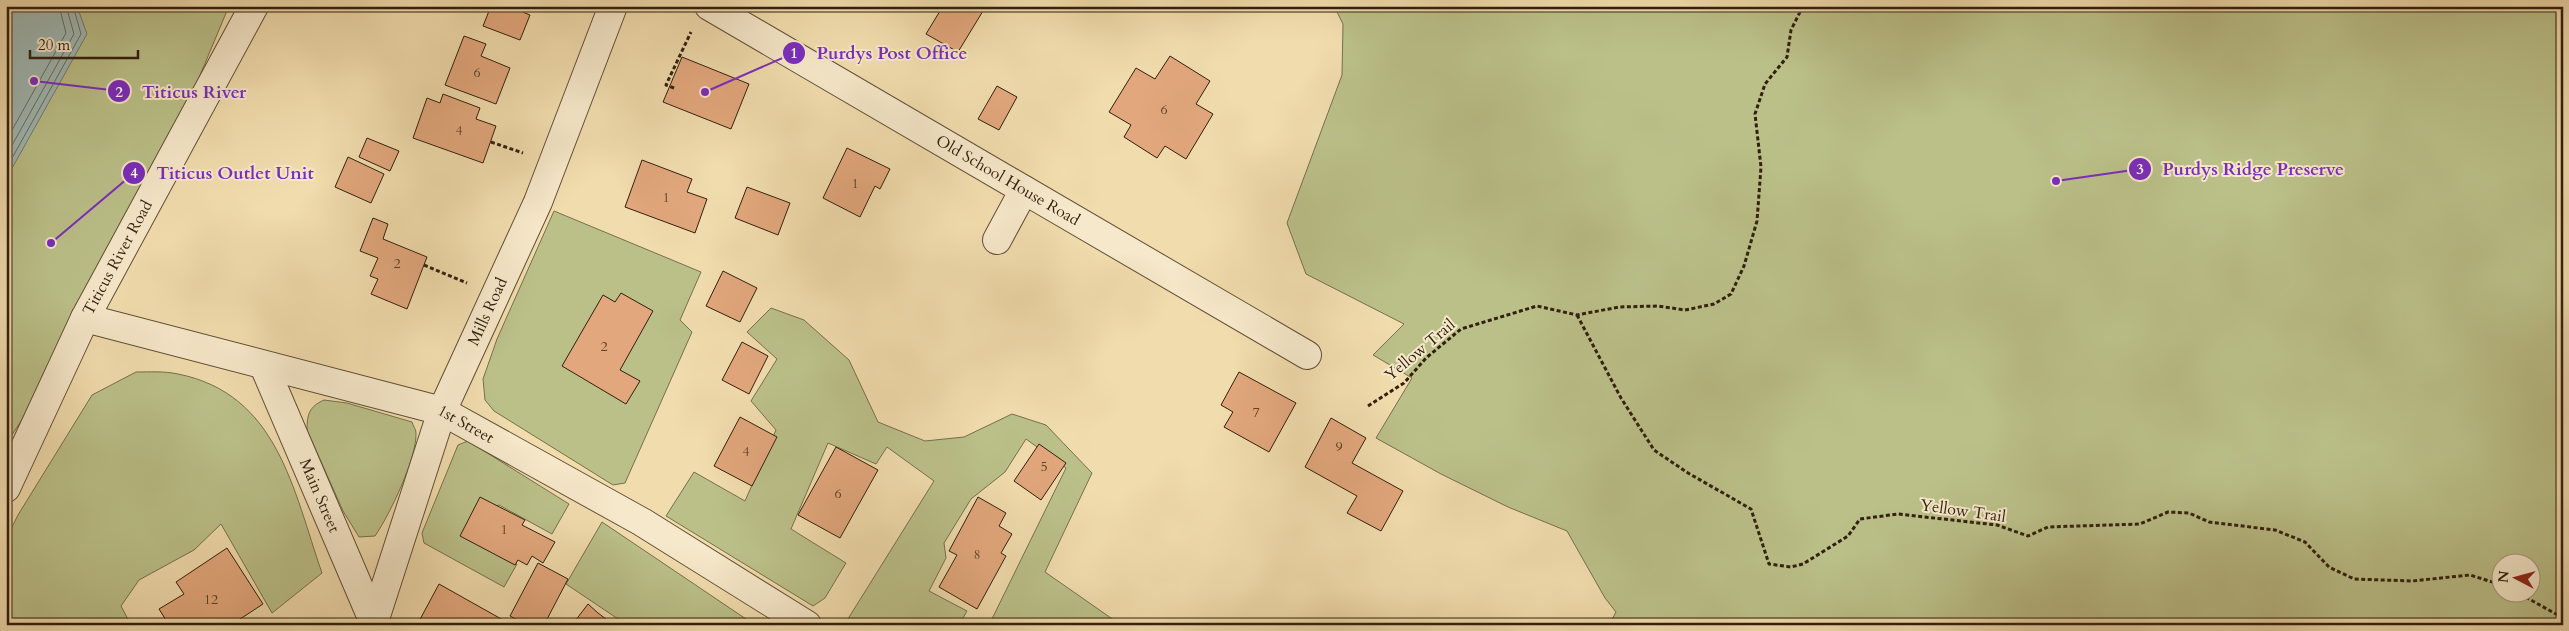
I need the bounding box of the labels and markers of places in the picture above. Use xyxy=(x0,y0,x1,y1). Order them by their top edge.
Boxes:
callout: Purdys Post Office xyxy=(782,36,978,69)
callout: Titicus River xyxy=(106,75,256,108)
callout: Purdys Ridge Preserve xyxy=(2127,152,2354,185)
callout: Titicus Outlet Unit xyxy=(121,156,324,189)

